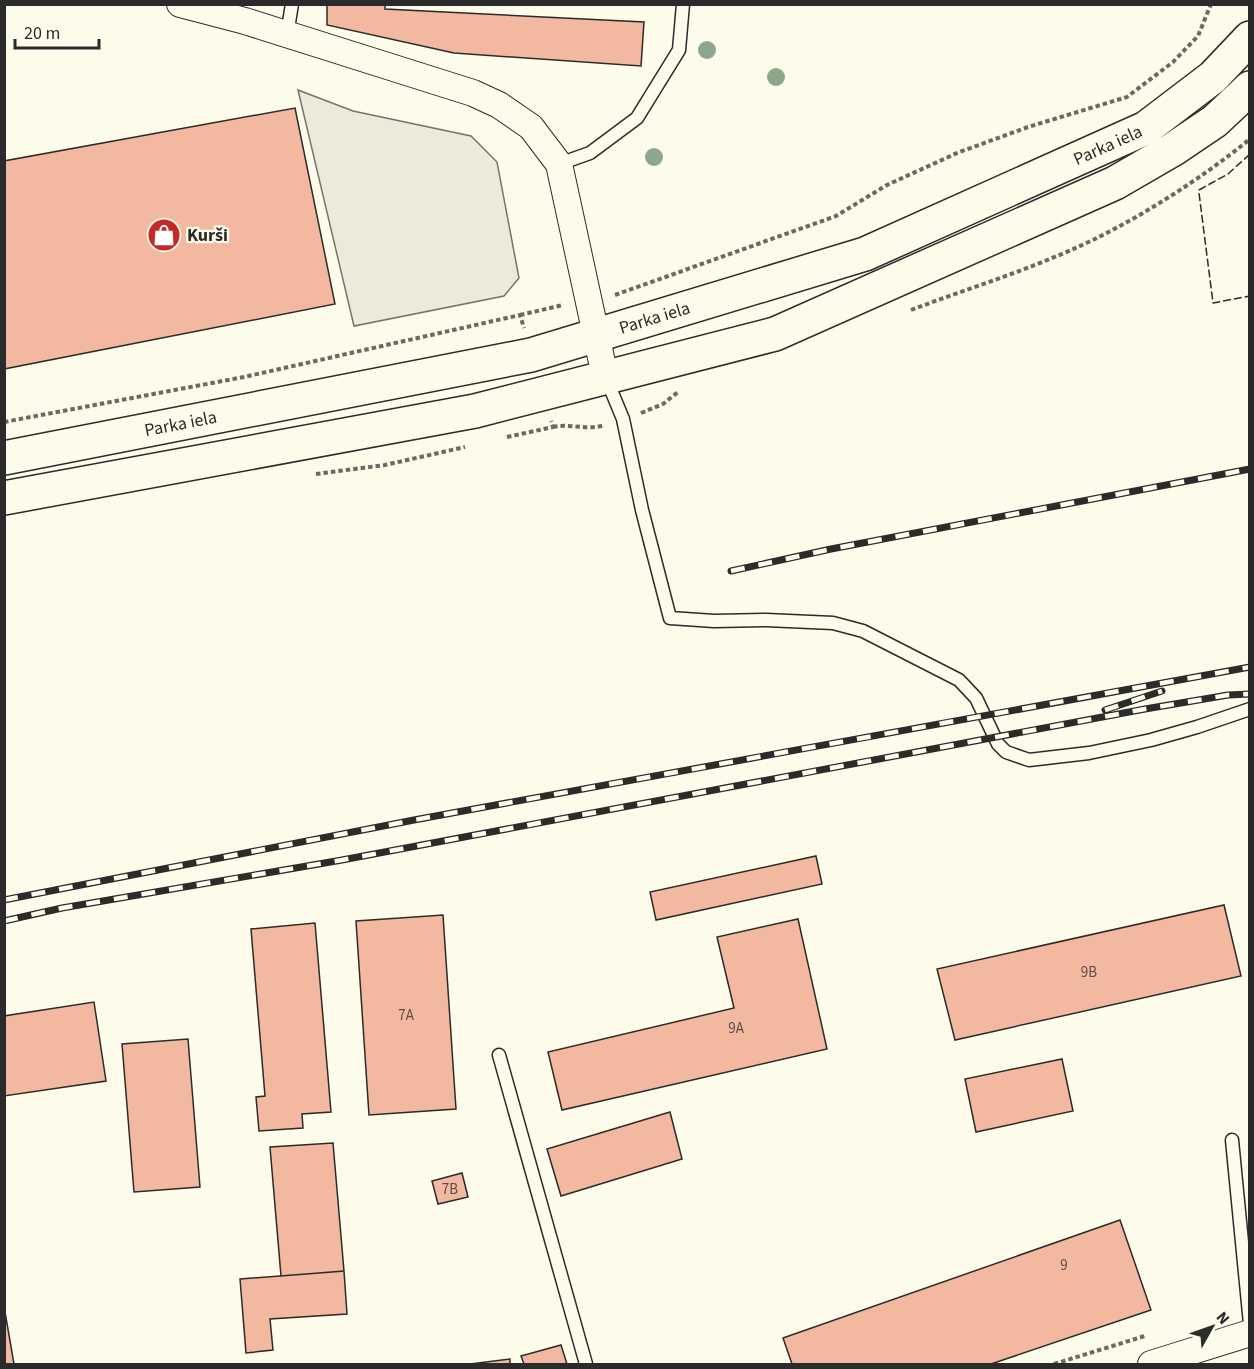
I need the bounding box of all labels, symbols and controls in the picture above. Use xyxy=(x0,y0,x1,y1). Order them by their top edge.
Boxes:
scale bar xyxy=(15,12,99,50)
text: 20 m xyxy=(24,21,60,46)
street label: Parka iela xyxy=(1069,119,1147,172)
shop icon: Kurši xyxy=(146,217,182,253)
place label: Kurši xyxy=(187,223,228,248)
street label: Parka iela xyxy=(616,296,693,341)
street label: Parka iela xyxy=(142,405,219,443)
house number: 9B xyxy=(1081,962,1097,983)
house number: 7A xyxy=(398,1005,415,1026)
house number: 9A xyxy=(728,1018,745,1039)
house number: 7B xyxy=(442,1179,458,1200)
house number: 9 xyxy=(1060,1255,1068,1276)
north arrow xyxy=(1182,1297,1242,1357)
text: N xyxy=(1211,1307,1235,1329)

